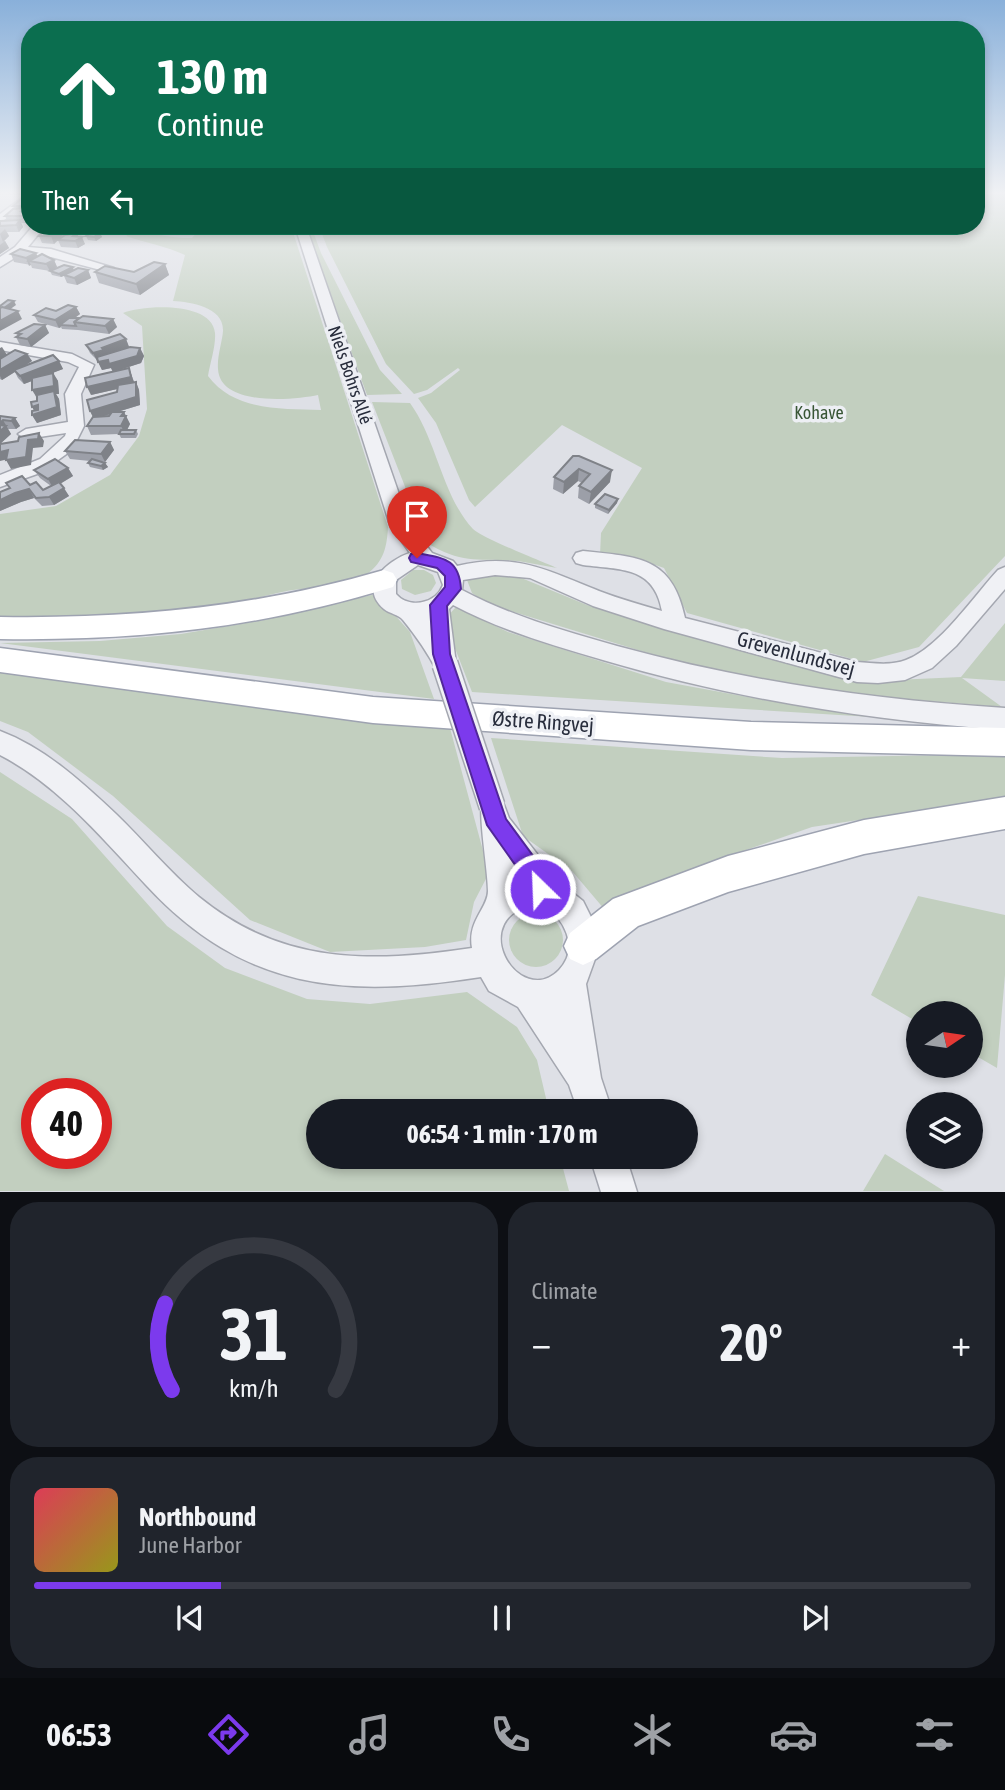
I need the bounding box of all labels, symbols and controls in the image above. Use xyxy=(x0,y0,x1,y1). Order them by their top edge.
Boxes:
text: 130 m xyxy=(157,48,268,104)
icon: ahead xyxy=(42,49,133,140)
text: Continue xyxy=(157,106,264,143)
icon: left xyxy=(104,182,142,220)
text: Then xyxy=(42,186,90,216)
street label: Niels Bohrs Allé xyxy=(324,323,377,427)
park label: Kohave xyxy=(794,402,844,423)
pin xyxy=(387,486,447,558)
icon: arrive xyxy=(398,497,436,535)
street label: Grevenlundsvej xyxy=(735,626,858,680)
street label: Østre Ringvej xyxy=(492,705,595,737)
position arrow xyxy=(503,852,577,926)
north arrow xyxy=(906,1001,984,1078)
map controls xyxy=(906,1001,983,1169)
speed limit sign: 40 xyxy=(21,1078,112,1169)
button: layers xyxy=(906,1092,983,1169)
text: 06:54 · 1 min · 170 m xyxy=(407,1119,597,1149)
text: Climate xyxy=(532,1278,597,1304)
text: 31 xyxy=(220,1293,288,1376)
text: 20° xyxy=(720,1312,783,1372)
text: − xyxy=(532,1321,551,1364)
text: + xyxy=(951,1321,971,1364)
text: km/h xyxy=(229,1374,279,1402)
text: Northbound xyxy=(139,1502,256,1532)
text: June Harbor xyxy=(139,1532,242,1558)
icon: previous xyxy=(171,1599,209,1637)
icon: pause xyxy=(483,1599,521,1637)
icon: next xyxy=(796,1599,834,1637)
icon: directions xyxy=(204,1710,253,1759)
icon: music xyxy=(345,1710,394,1759)
icon: phone xyxy=(486,1710,535,1759)
icon: climate xyxy=(628,1710,677,1759)
icon: car xyxy=(769,1710,818,1759)
icon: filters xyxy=(910,1710,959,1759)
text: 06:53 xyxy=(46,1716,112,1753)

